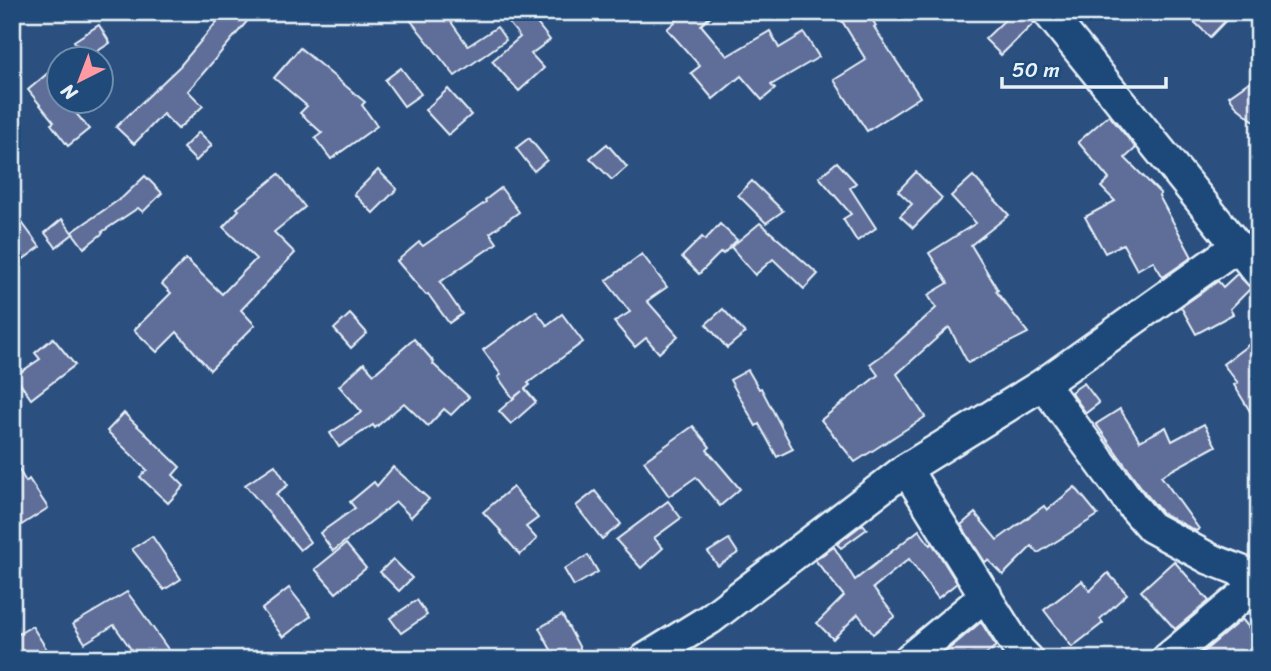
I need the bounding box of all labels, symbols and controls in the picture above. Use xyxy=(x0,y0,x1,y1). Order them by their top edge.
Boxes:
north arrow xyxy=(46,46,116,116)
scale bar xyxy=(1002,46,1166,90)
text: 50 m xyxy=(1012,51,1060,89)
text: N xyxy=(52,75,86,110)

